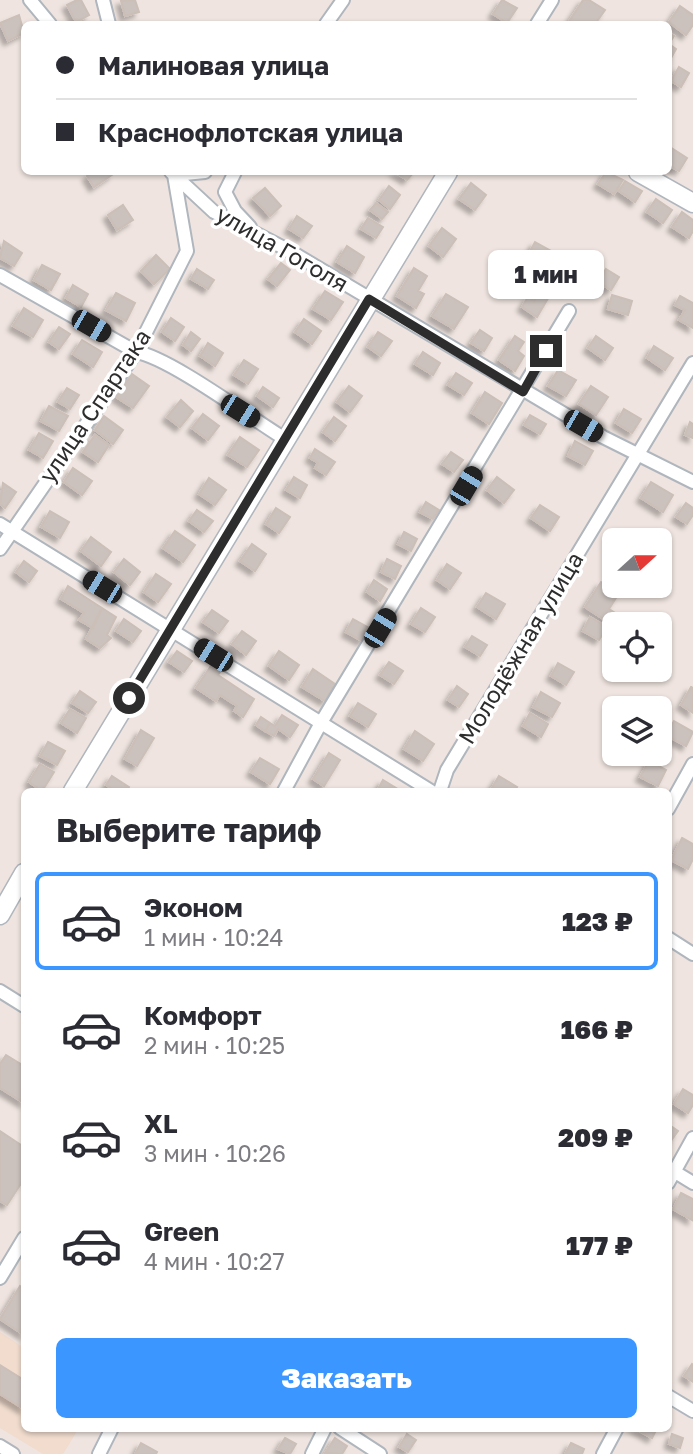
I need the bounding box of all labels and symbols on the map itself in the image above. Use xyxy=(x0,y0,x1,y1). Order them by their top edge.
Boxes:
street label: улица Гоголя xyxy=(212,199,353,297)
callout: 1 мин xyxy=(488,250,604,298)
car xyxy=(68,306,115,346)
street label: улица Спартака xyxy=(32,323,156,488)
route end xyxy=(530,335,562,367)
car xyxy=(217,391,264,431)
car xyxy=(560,406,607,446)
car xyxy=(447,463,486,509)
north arrow xyxy=(602,528,672,598)
street label: Молодёжная улица xyxy=(452,546,589,748)
car xyxy=(79,567,126,607)
car xyxy=(361,605,400,651)
car xyxy=(190,635,237,675)
route start xyxy=(113,682,145,714)

